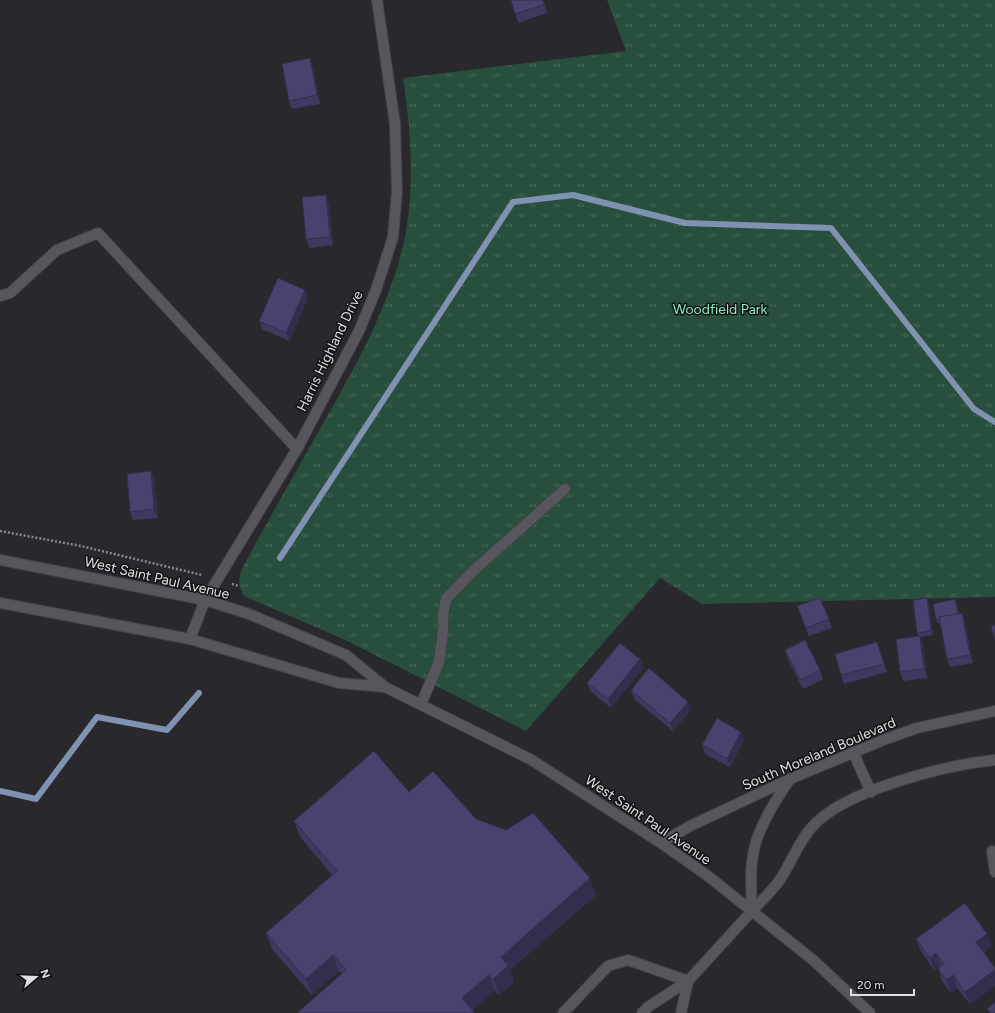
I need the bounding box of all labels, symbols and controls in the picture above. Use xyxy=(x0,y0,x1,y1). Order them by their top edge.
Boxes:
street label: Harris Highland Drive xyxy=(293,288,367,414)
park label: Woodfield Park xyxy=(673,301,768,318)
street label: West Saint Paul Avenue xyxy=(83,553,231,603)
street label: South Moreland Boulevard xyxy=(740,714,898,794)
street label: West Saint Paul Avenue xyxy=(582,772,714,869)
north arrow xyxy=(16,957,56,997)
text: N xyxy=(37,968,53,980)
scale bar xyxy=(851,971,914,997)
text: 20 m xyxy=(857,978,885,992)

